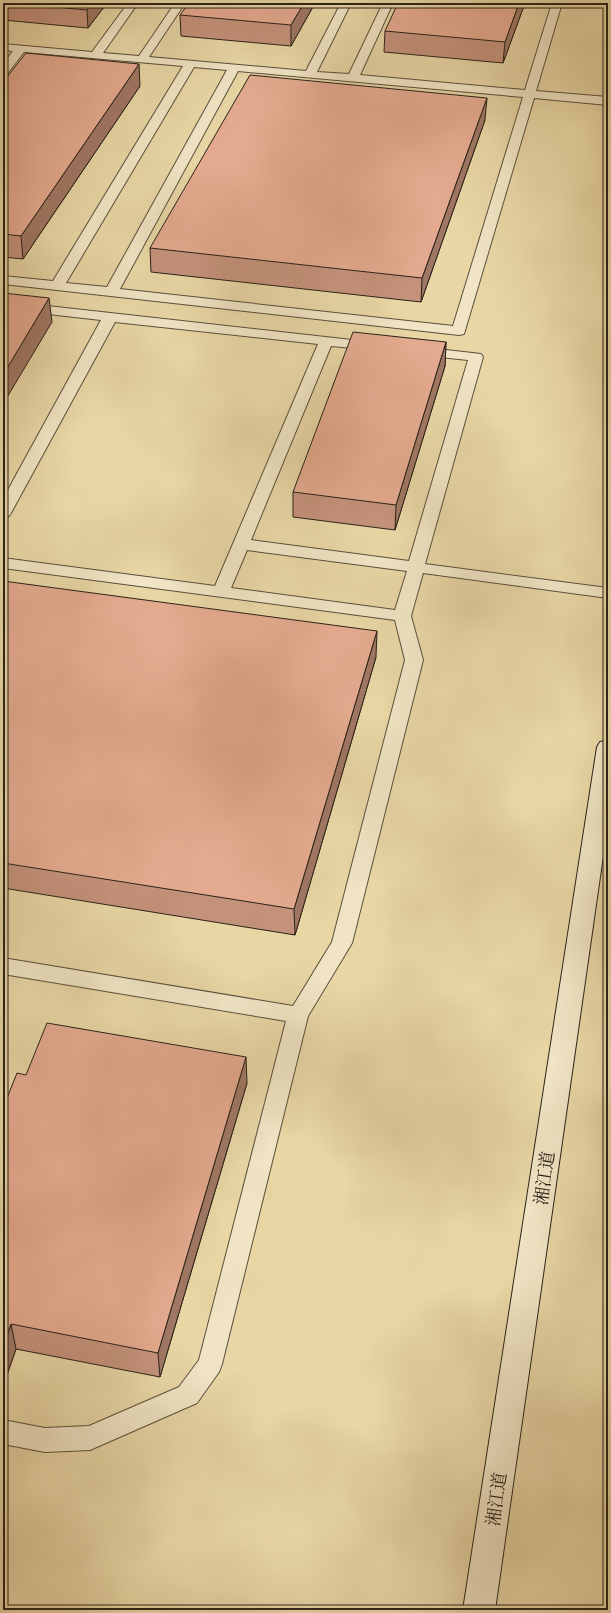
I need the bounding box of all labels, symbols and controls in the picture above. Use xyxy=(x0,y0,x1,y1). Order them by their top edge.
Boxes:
street label: 湘江道 xyxy=(529,1150,559,1206)
street label: 湘江道 xyxy=(481,1471,511,1527)

